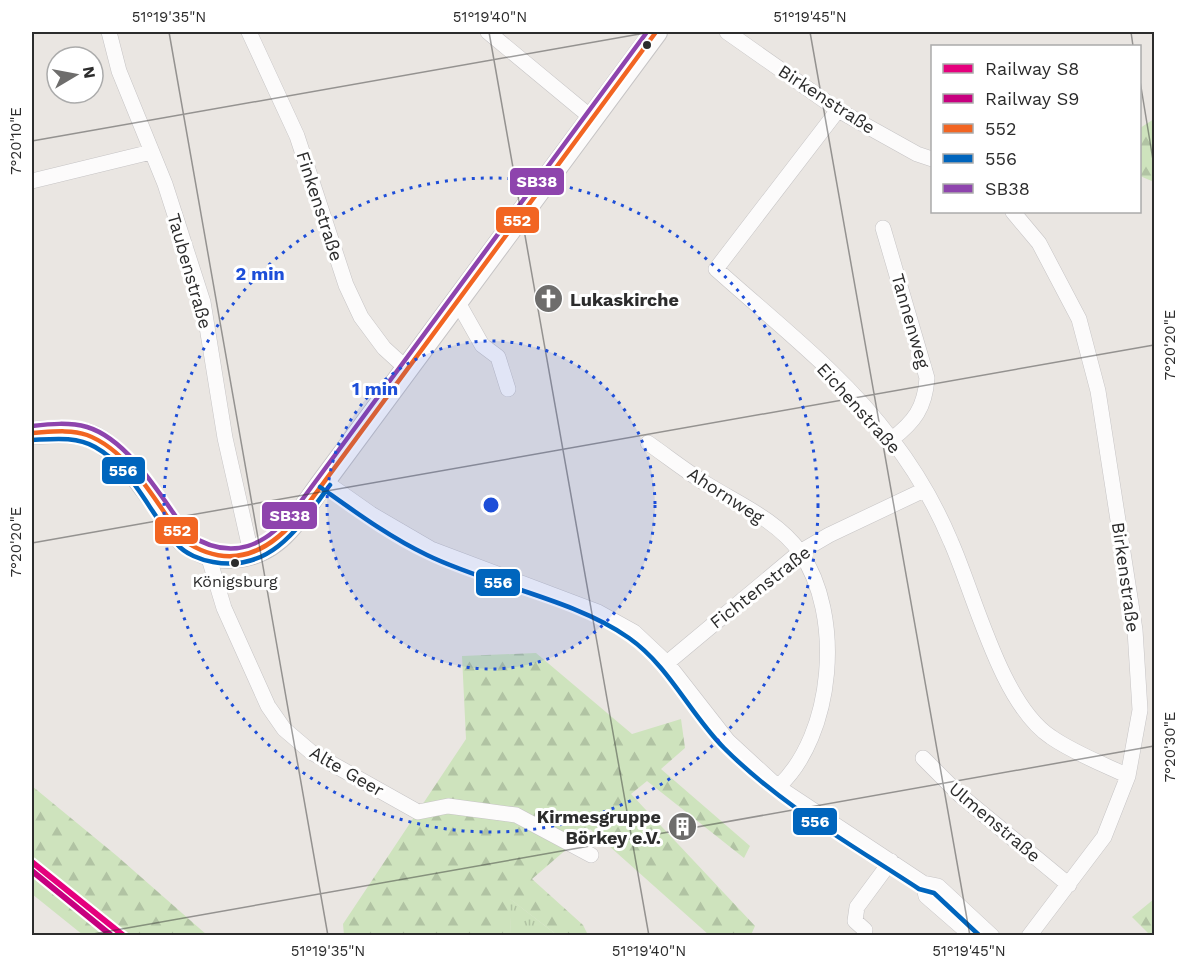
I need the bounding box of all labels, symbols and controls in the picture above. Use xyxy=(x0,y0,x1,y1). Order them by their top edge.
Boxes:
text: 51°19'35"N xyxy=(132,8,206,26)
text: 51°19'40"N xyxy=(453,8,527,26)
text: 51°19'45"N xyxy=(773,8,847,26)
unlabelled marker xyxy=(641,39,653,51)
north arrow xyxy=(45,45,105,105)
legend xyxy=(931,45,1141,213)
text: Railway S8 xyxy=(985,58,1079,79)
street label: Birkenstraße xyxy=(775,60,879,138)
text: N xyxy=(79,65,100,80)
text: Railway S9 xyxy=(985,88,1079,109)
text: 7°20'10"E xyxy=(7,107,25,175)
text: 552 xyxy=(985,118,1016,139)
street label: Finkenstraße xyxy=(292,148,348,264)
text: 556 xyxy=(985,148,1017,169)
line badge: SB38 xyxy=(509,167,565,196)
text: SB38 xyxy=(517,172,557,191)
text: SB38 xyxy=(985,178,1030,199)
line badge: 552 xyxy=(495,206,540,234)
street label: Taubenstraße xyxy=(164,211,216,331)
text: 552 xyxy=(503,211,531,230)
text: 2 min xyxy=(235,263,285,284)
street label: Tannenweg xyxy=(887,271,935,371)
church icon: Lukaskirche xyxy=(533,283,565,315)
place label: Lukaskirche xyxy=(570,289,679,310)
text: 7°20'20"E xyxy=(1161,310,1179,380)
street label: Eichenstraße xyxy=(813,358,905,458)
text: 1 min xyxy=(352,378,398,399)
line badge: 556 xyxy=(101,456,146,485)
text: 556 xyxy=(109,461,137,480)
street label: Ahornweg xyxy=(684,463,769,528)
centre of rings xyxy=(481,495,501,515)
line badge: SB38 xyxy=(261,501,318,530)
text: SB38 xyxy=(270,506,310,525)
text: 7°20'20"E xyxy=(7,507,25,577)
line badge: 552 xyxy=(154,516,199,545)
text: 552 xyxy=(163,521,191,540)
street label: Birkenstraße xyxy=(1108,521,1144,633)
street label: Fichtenstraße xyxy=(706,541,814,633)
marker: Königsburg xyxy=(229,557,241,569)
line badge: 556 xyxy=(475,568,521,597)
place label: Königsburg xyxy=(192,572,278,591)
text: 556 xyxy=(484,573,512,592)
text: 7°20'30"E xyxy=(1161,712,1179,782)
street label: Alte Geer xyxy=(306,741,388,801)
street label: Ulmenstraße xyxy=(945,778,1045,866)
place label: Kirmesgruppe Börkey e.V. xyxy=(537,806,661,848)
line badge: 556 xyxy=(792,807,838,836)
building icon: Kirmesgruppe Börkey e.V. xyxy=(666,810,698,842)
text: 556 xyxy=(801,812,829,831)
text: 51°19'35"N xyxy=(291,942,365,960)
text: 51°19'40"N xyxy=(612,942,686,960)
text: 51°19'45"N xyxy=(932,942,1006,960)

